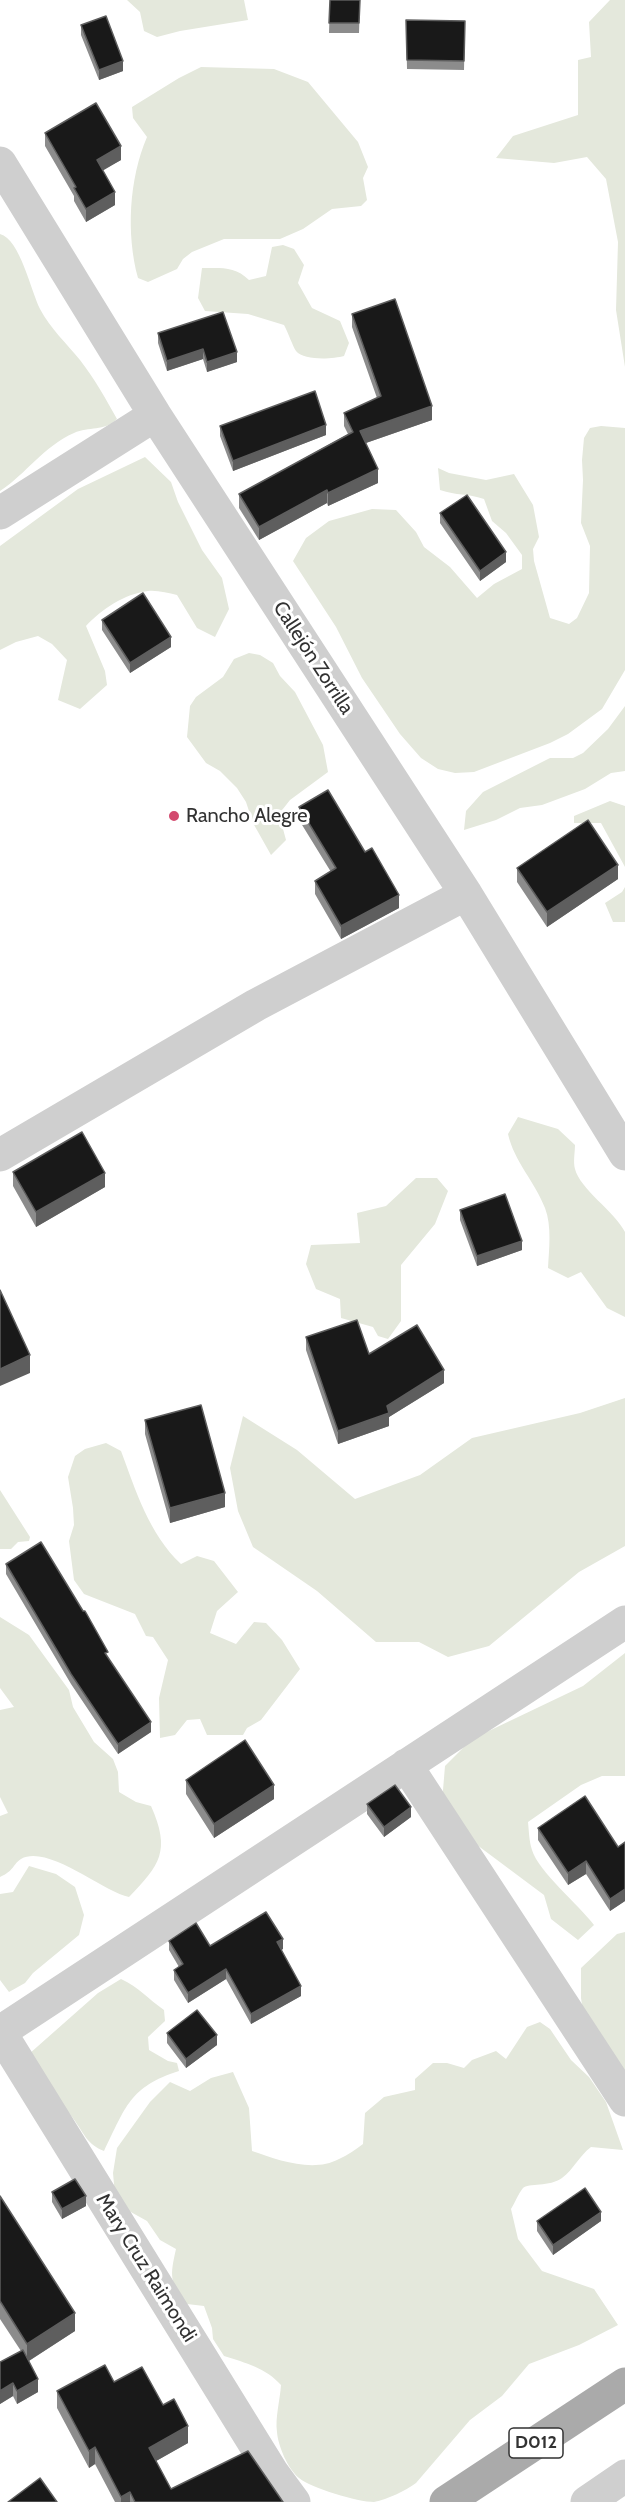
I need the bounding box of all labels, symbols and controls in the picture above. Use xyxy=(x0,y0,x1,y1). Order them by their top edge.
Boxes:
street label: Callejón Zorrilla xyxy=(268,597,358,719)
place label: Rancho Alegre xyxy=(186,804,307,828)
marker: Rancho Alegre xyxy=(167,809,181,823)
street label: Mary Cruz Raimondi xyxy=(91,2189,201,2347)
road number: D012 xyxy=(509,2428,563,2458)

